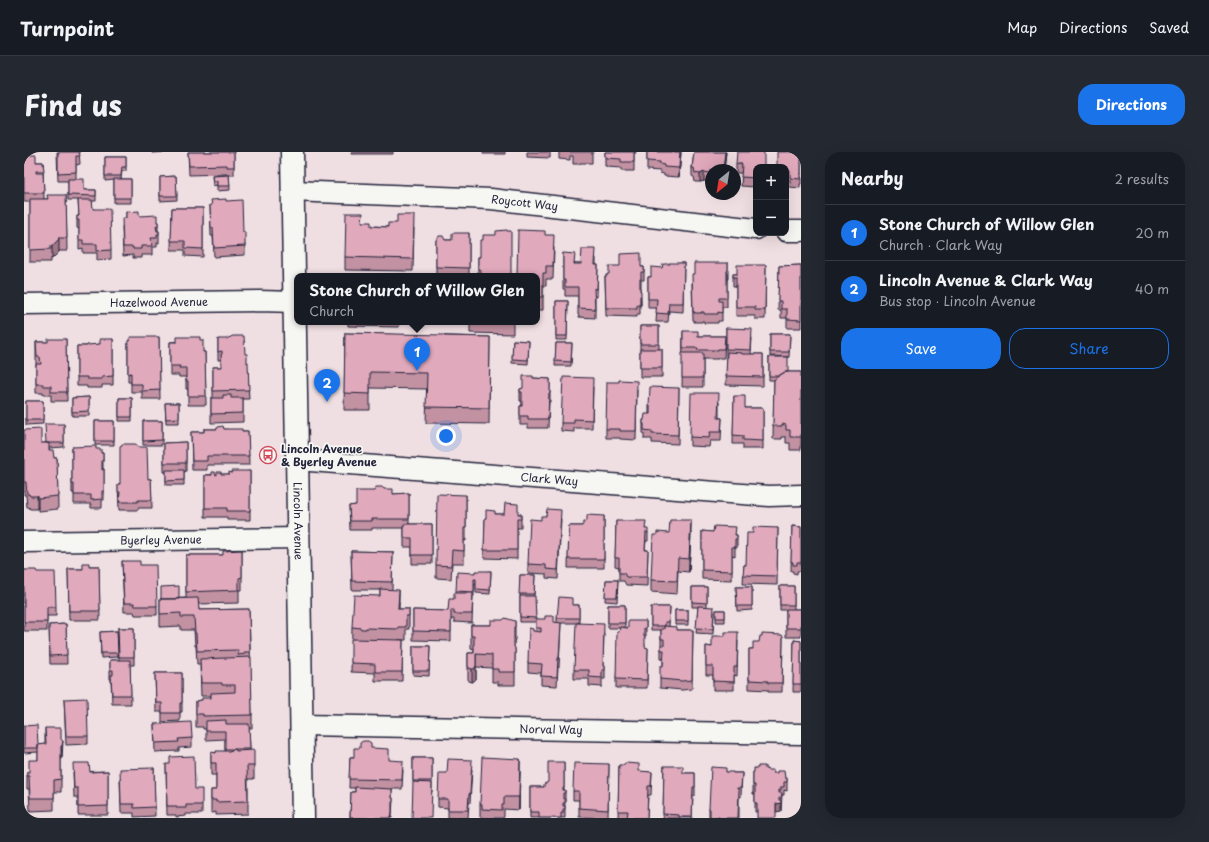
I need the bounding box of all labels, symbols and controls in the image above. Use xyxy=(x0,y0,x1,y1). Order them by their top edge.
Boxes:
text: Turnpoint xyxy=(20,14,114,42)
text: Map xyxy=(1007,17,1037,38)
text: Directions xyxy=(1059,17,1127,38)
text: Saved xyxy=(1149,17,1189,38)
text: Find us xyxy=(24,83,122,126)
button: Directions xyxy=(1078,84,1185,125)
north arrow xyxy=(705,164,741,200)
map controls xyxy=(753,164,789,236)
button: + xyxy=(753,164,789,200)
text: Nearby xyxy=(841,165,903,191)
text: 2 results xyxy=(1115,169,1169,188)
street label: Roycott Way xyxy=(490,190,559,215)
button: − xyxy=(753,200,789,236)
text: Stone Church of Willow Glen xyxy=(879,212,1094,235)
text: 1 xyxy=(851,223,857,242)
text: 20 m xyxy=(1135,223,1169,242)
text: Church · Clark Way xyxy=(879,235,1003,254)
text: Lincoln Avenue & Clark Way xyxy=(879,268,1093,291)
popup xyxy=(294,273,540,325)
text: Stone Church of Willow Glen xyxy=(309,278,525,301)
text: 2 xyxy=(849,279,859,298)
text: 40 m xyxy=(1135,279,1169,298)
text: Bus stop · Lincoln Avenue xyxy=(879,291,1035,310)
street label: Hazelwood Avenue xyxy=(110,293,208,311)
text: Church xyxy=(309,301,354,320)
button: Save xyxy=(841,328,1001,369)
button: Share xyxy=(1009,328,1169,369)
pin: 1 xyxy=(404,338,430,371)
pin: 2 xyxy=(314,369,340,402)
your location xyxy=(436,426,456,446)
place label: Lincoln Avenue & Byerley Avenue xyxy=(281,440,377,470)
bus stop icon: Lincoln Avenue & Byerley Avenue xyxy=(258,445,278,465)
street label: Clark Way xyxy=(520,468,579,489)
street label: Lincoln Avenue xyxy=(289,482,308,560)
street label: Byerley Avenue xyxy=(120,530,202,549)
street label: Norval Way xyxy=(519,720,583,738)

